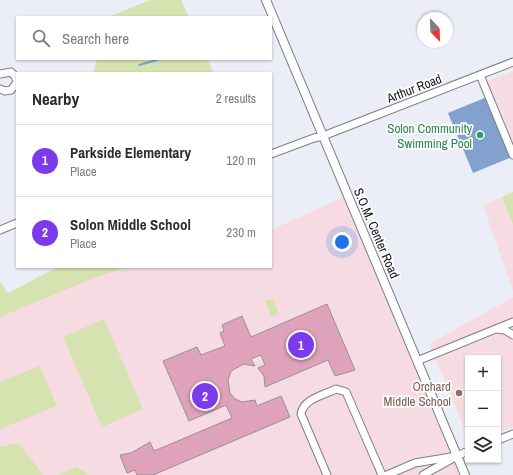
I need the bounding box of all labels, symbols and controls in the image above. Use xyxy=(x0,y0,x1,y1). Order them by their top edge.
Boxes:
north arrow xyxy=(417,12,453,48)
search box xyxy=(16,16,272,60)
icon: search xyxy=(30,27,52,49)
text: Search here xyxy=(62,28,129,49)
street label: Arthur Road xyxy=(383,70,444,107)
text: Nearby xyxy=(32,87,79,110)
text: 2 results xyxy=(216,90,256,107)
place label: Solon Community Swimming Pool xyxy=(387,120,473,152)
marker: Solon Community Swimming Pool xyxy=(475,130,485,140)
text: Parkside Elementary xyxy=(70,142,191,163)
text: 1 xyxy=(42,152,48,169)
text: 120 m xyxy=(226,152,256,169)
text: Place xyxy=(70,163,97,180)
street label: S.O.M. Center Road xyxy=(350,185,403,281)
text: Solon Middle School xyxy=(70,214,191,235)
text: 2 xyxy=(42,224,48,241)
text: 230 m xyxy=(226,224,256,241)
your location xyxy=(332,232,352,252)
text: Place xyxy=(70,235,97,252)
pin: 1 xyxy=(288,330,314,360)
map controls xyxy=(465,355,501,463)
button: + xyxy=(465,355,501,391)
place label: Orchard Middle School xyxy=(383,378,451,410)
pin: 2 xyxy=(192,381,218,411)
marker: Orchard Middle School xyxy=(454,388,464,398)
button: − xyxy=(465,391,501,427)
button: layers xyxy=(465,427,501,463)

